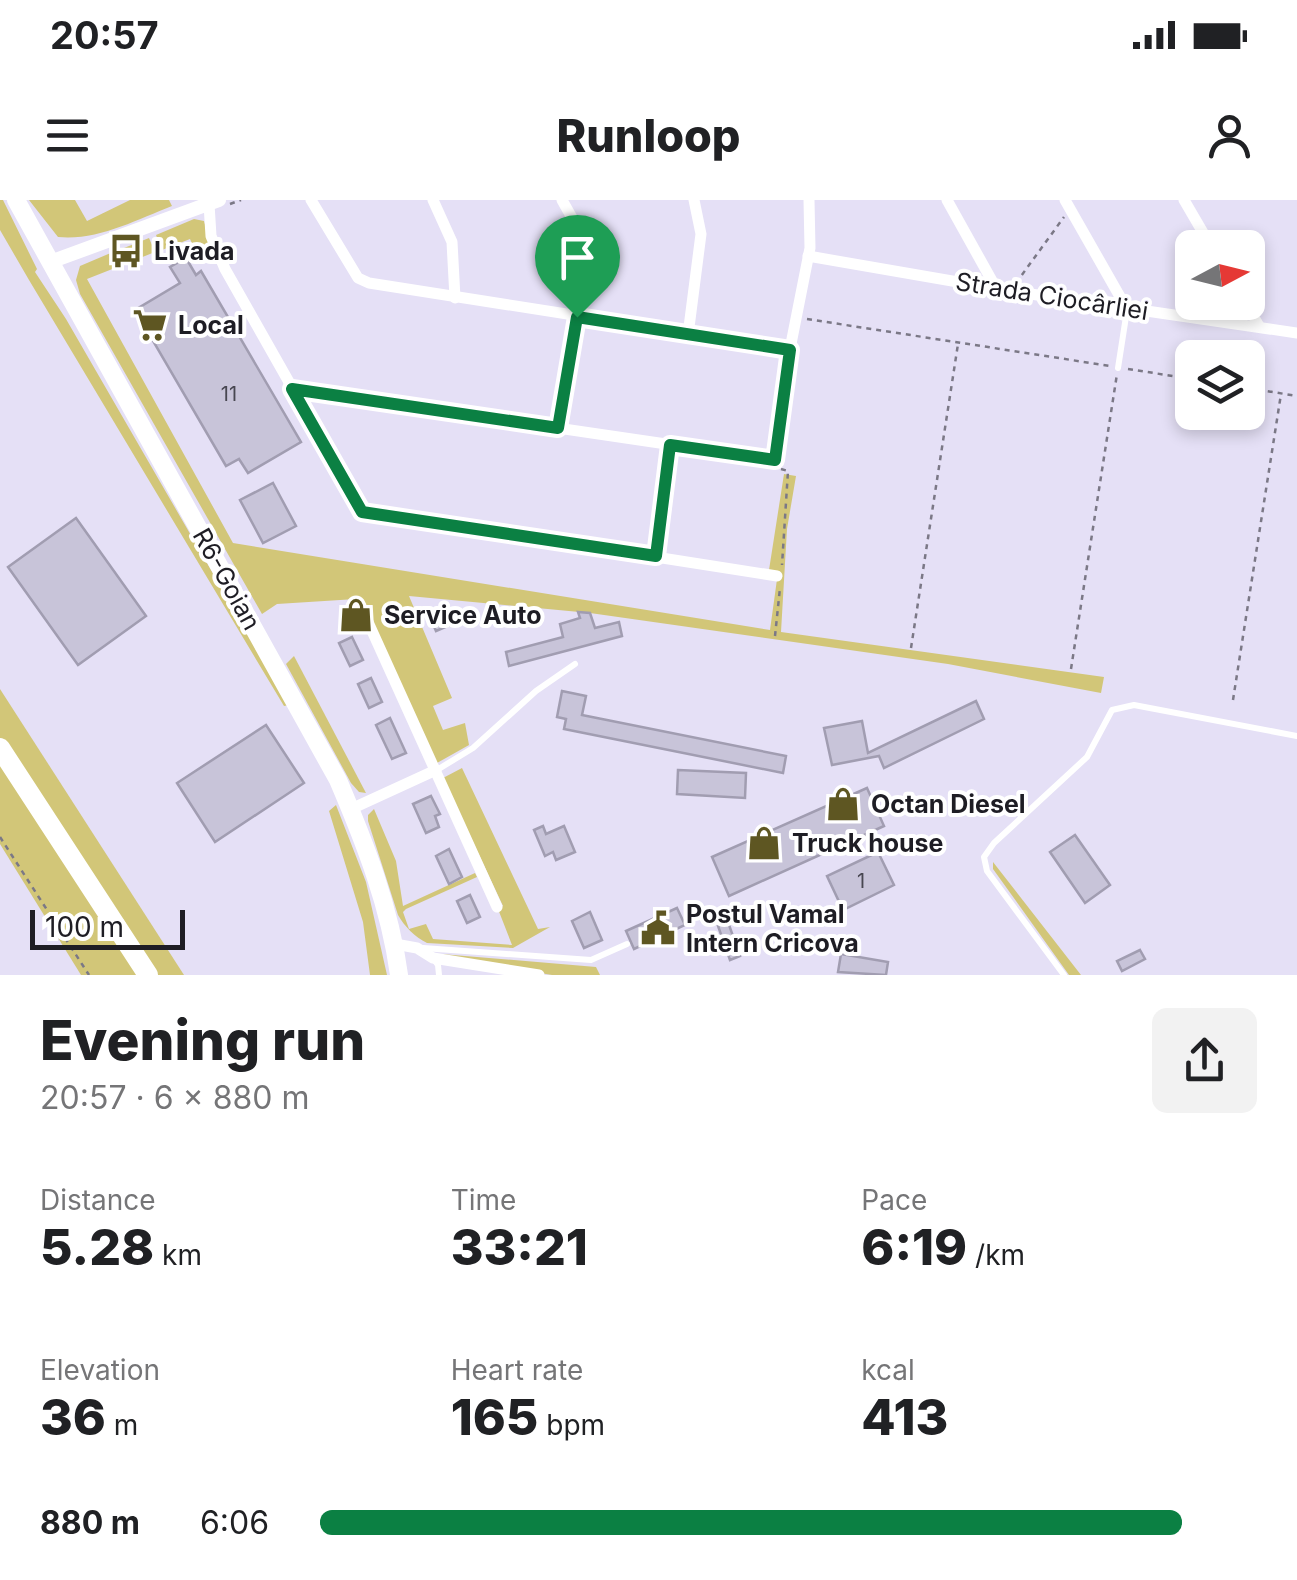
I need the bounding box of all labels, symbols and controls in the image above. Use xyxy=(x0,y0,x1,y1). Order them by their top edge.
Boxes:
text: 20:57 xyxy=(50,12,159,58)
icon: menu xyxy=(40,108,95,163)
text: Runloop xyxy=(556,108,741,163)
icon: person xyxy=(1202,108,1257,163)
pin xyxy=(535,215,620,318)
icon: arrive xyxy=(550,230,605,285)
north arrow xyxy=(1175,230,1265,320)
map controls xyxy=(1175,230,1265,430)
bus stop icon: Livada xyxy=(107,232,145,270)
place label: Livada xyxy=(154,236,234,266)
street label: Strada Ciocârliei xyxy=(954,266,1150,326)
supermarket icon: Local xyxy=(131,306,169,344)
place label: Local xyxy=(178,310,244,340)
button: layers xyxy=(1175,340,1265,430)
house number: 11 xyxy=(221,382,237,406)
street label: R6-Goian xyxy=(187,523,267,635)
shop icon: Service Auto xyxy=(337,596,375,634)
place label: Service Auto xyxy=(384,600,542,630)
shop icon: Octan Diesel xyxy=(824,785,862,823)
place label: Octan Diesel xyxy=(871,789,1026,819)
shop icon: Truck house xyxy=(745,824,783,862)
place label: Truck house xyxy=(792,828,944,858)
house number: 1 xyxy=(857,869,865,893)
place label: Postul Vamal Intern Cricova xyxy=(686,899,859,958)
scale bar xyxy=(30,905,185,950)
public building icon: Postul Vamal Intern Cricova xyxy=(639,909,677,947)
text: 100 m xyxy=(45,910,124,944)
text: Evening run xyxy=(40,1007,365,1073)
button: share xyxy=(1152,1008,1257,1113)
text: 20:57 · 6 × 880 m xyxy=(40,1078,310,1117)
text: Distance xyxy=(40,1183,156,1217)
text: Time xyxy=(451,1183,516,1217)
text: Pace xyxy=(861,1183,927,1217)
text: 5.28 xyxy=(40,1217,154,1277)
text: 33:21 xyxy=(451,1217,588,1277)
text: 6:19 xyxy=(861,1217,967,1277)
text: km xyxy=(154,1238,202,1272)
text: /km xyxy=(967,1238,1025,1272)
text: Elevation xyxy=(40,1353,160,1387)
text: Heart rate xyxy=(451,1353,583,1387)
text: kcal xyxy=(861,1353,915,1387)
text: 36 xyxy=(40,1387,106,1447)
text: 165 xyxy=(451,1387,538,1447)
text: 413 xyxy=(861,1387,948,1447)
text: m xyxy=(106,1408,138,1442)
text: bpm xyxy=(538,1408,605,1442)
text: 880 m xyxy=(40,1503,140,1542)
text: 6:06 xyxy=(200,1503,269,1542)

